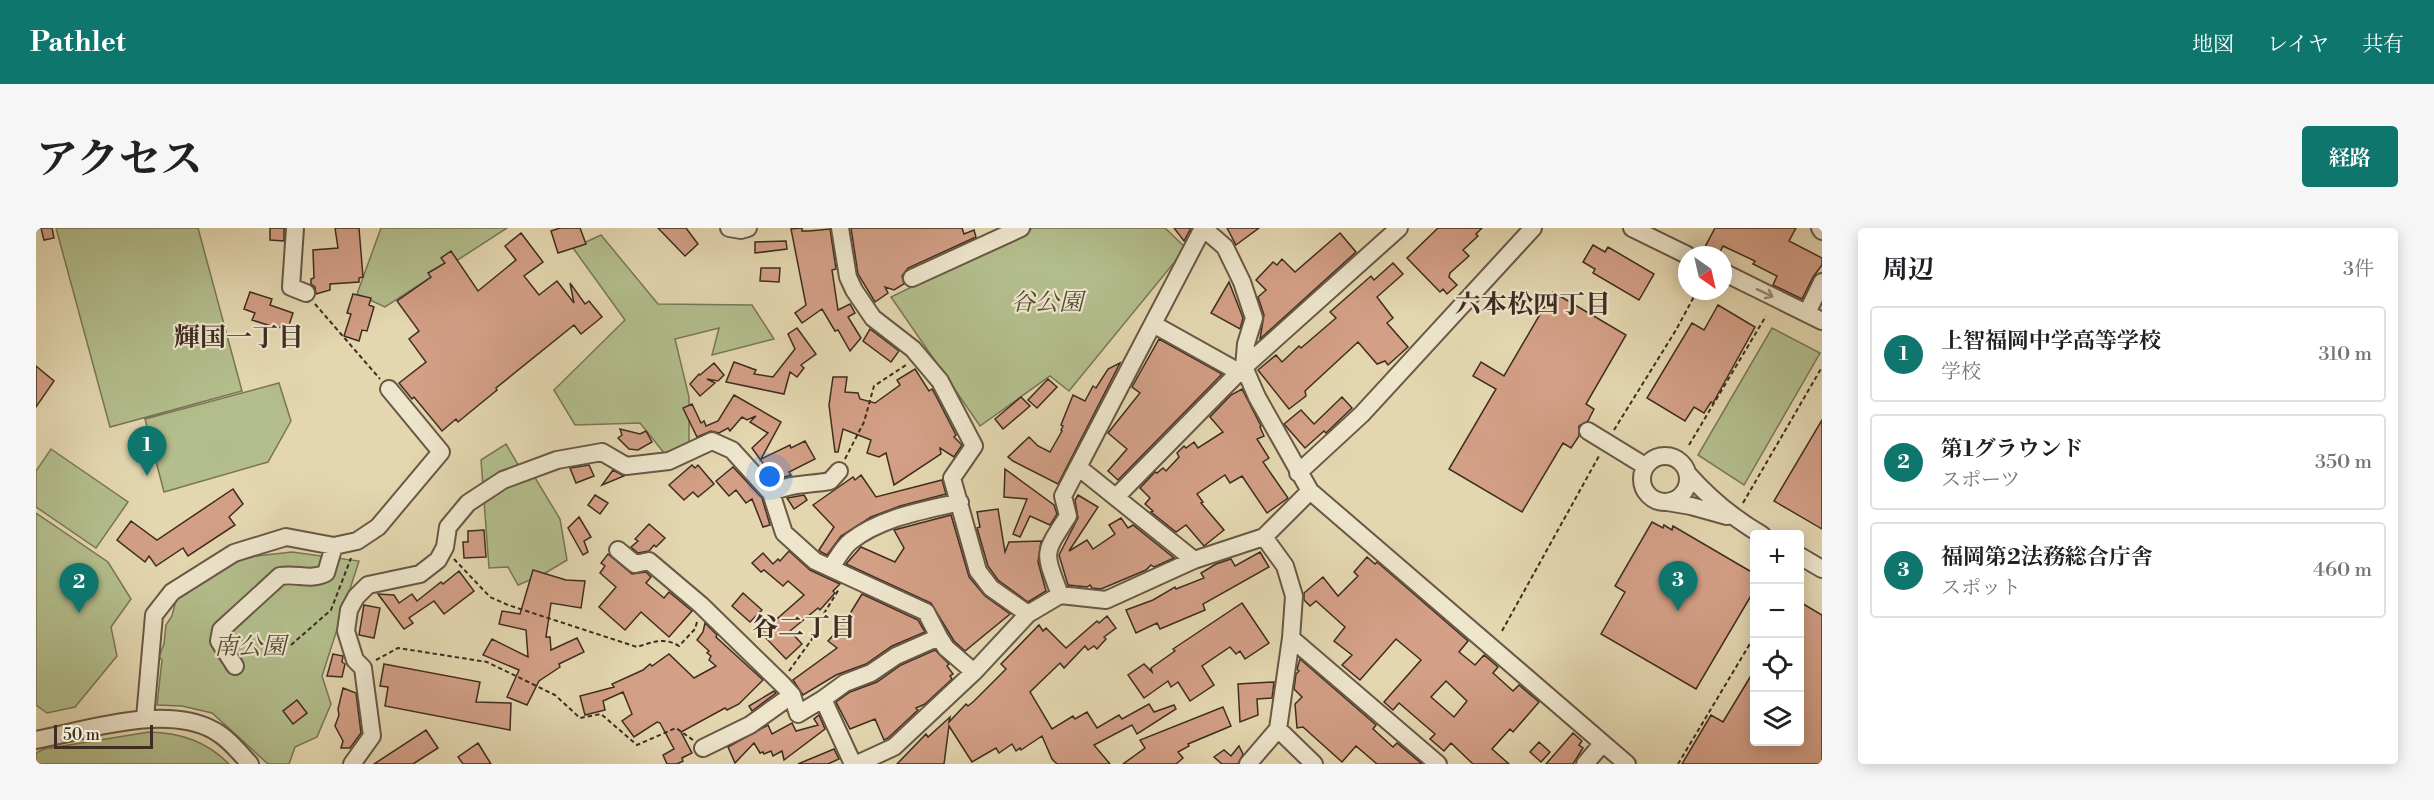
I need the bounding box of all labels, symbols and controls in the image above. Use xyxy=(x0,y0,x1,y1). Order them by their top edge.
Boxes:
text: Pathlet xyxy=(30,25,126,60)
text: 地図 xyxy=(2192,32,2234,58)
text: レイヤ xyxy=(2267,32,2329,58)
text: 共有 xyxy=(2362,32,2404,58)
button: 経路 xyxy=(2302,126,2398,187)
text: アクセス xyxy=(36,134,203,187)
north arrow xyxy=(1678,246,1732,300)
text: 周辺 xyxy=(1882,254,1934,286)
text: 3件 xyxy=(2343,257,2374,282)
one-way arrow xyxy=(1756,287,1774,299)
park label: 谷公園 xyxy=(1011,288,1087,318)
district label: 六本松四丁目 xyxy=(1455,289,1611,321)
district label: 輝国一丁目 xyxy=(174,322,304,354)
text: 上智福岡中学高等学校 xyxy=(1941,328,2161,355)
text: 1 xyxy=(1899,342,1908,367)
text: 310 m xyxy=(2319,342,2372,367)
text: 学校 xyxy=(1941,360,1981,385)
pin: 1 xyxy=(128,426,166,476)
text: 第1グラウンド xyxy=(1941,436,2084,463)
text: 2 xyxy=(1897,450,1910,475)
text: 350 m xyxy=(2315,450,2372,475)
your location xyxy=(755,462,784,491)
text: スポーツ xyxy=(1941,468,2020,493)
map controls xyxy=(1750,530,1804,746)
button: + xyxy=(1750,530,1804,584)
text: 福岡第2法務総合庁舎 xyxy=(1941,544,2153,571)
text: 3 xyxy=(1897,558,1910,583)
text: 460 m xyxy=(2313,558,2372,583)
pin: 3 xyxy=(1658,562,1698,611)
pin: 2 xyxy=(60,564,99,613)
text: スポット xyxy=(1941,576,2021,601)
button: − xyxy=(1750,584,1804,638)
district label: 谷二丁目 xyxy=(752,612,856,644)
park label: 南公園 xyxy=(214,632,290,662)
button: locate xyxy=(1750,638,1804,692)
button: layers xyxy=(1750,692,1804,746)
scale bar xyxy=(54,722,153,750)
text: 50 m xyxy=(63,725,100,745)

